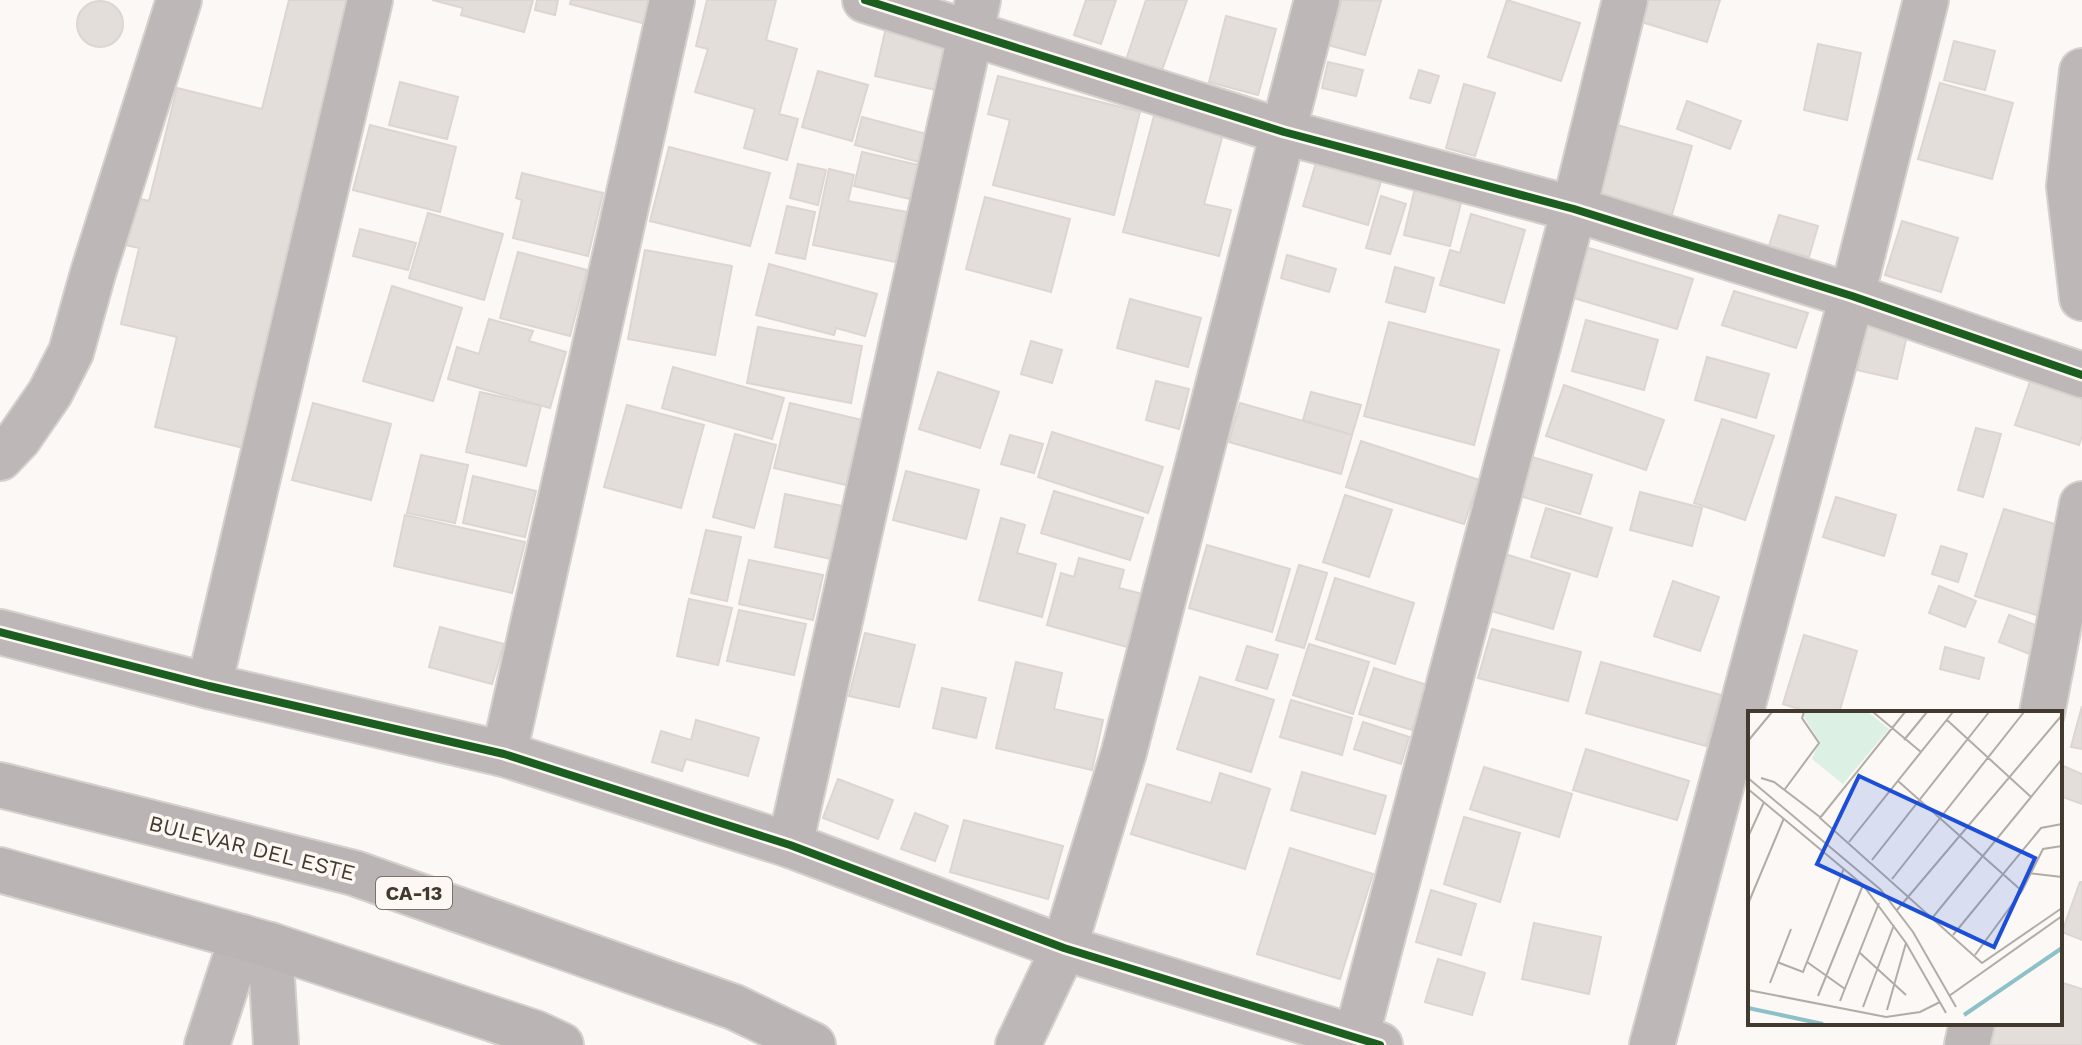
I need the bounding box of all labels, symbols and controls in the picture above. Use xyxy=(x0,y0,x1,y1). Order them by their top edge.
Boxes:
inset map xyxy=(1748,711,2062,1025)
street label: BULEVAR DEL ESTE xyxy=(146,810,358,886)
road number: CA-13 xyxy=(376,877,452,909)

